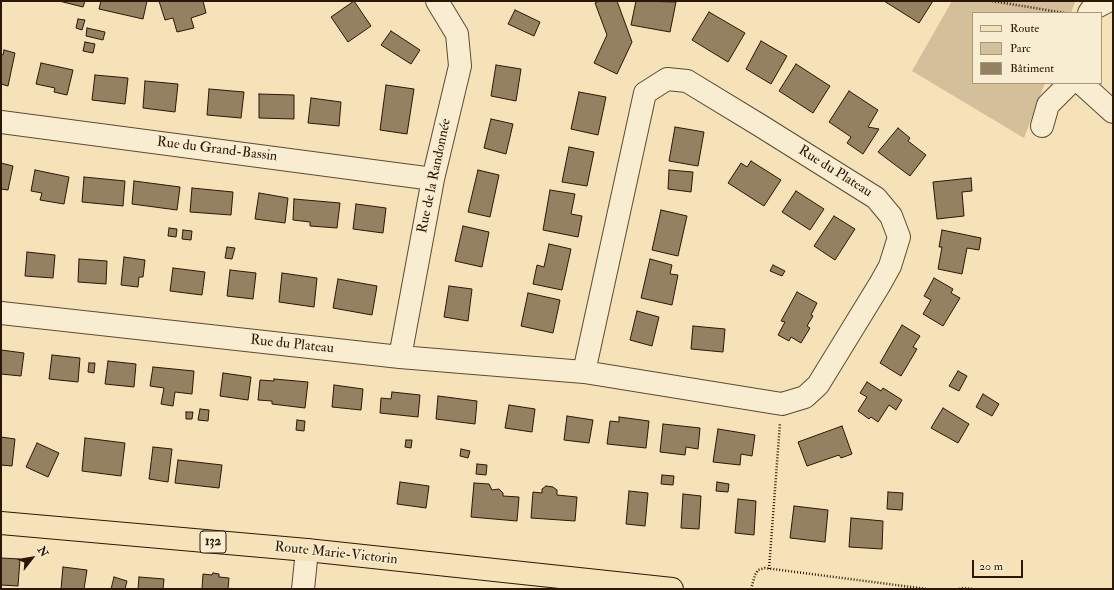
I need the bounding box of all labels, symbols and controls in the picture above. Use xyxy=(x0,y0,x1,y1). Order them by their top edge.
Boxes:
legend xyxy=(972,12,1102,84)
text: Route xyxy=(1010,21,1039,36)
text: Parc xyxy=(1010,41,1031,56)
text: Bâtiment xyxy=(1010,61,1054,76)
street label: Rue de la Randonnée xyxy=(415,117,455,235)
street label: Rue du Grand-Bassin xyxy=(156,134,278,166)
street label: Rue du Plateau xyxy=(795,143,875,201)
street label: Rue du Plateau xyxy=(249,332,335,358)
road number: 132 xyxy=(200,531,226,553)
north arrow xyxy=(12,538,52,578)
street label: Route Marie-Victorin xyxy=(274,539,398,569)
text: N xyxy=(35,544,51,559)
scale bar xyxy=(974,552,1025,578)
text: 20 m xyxy=(979,559,1003,574)

